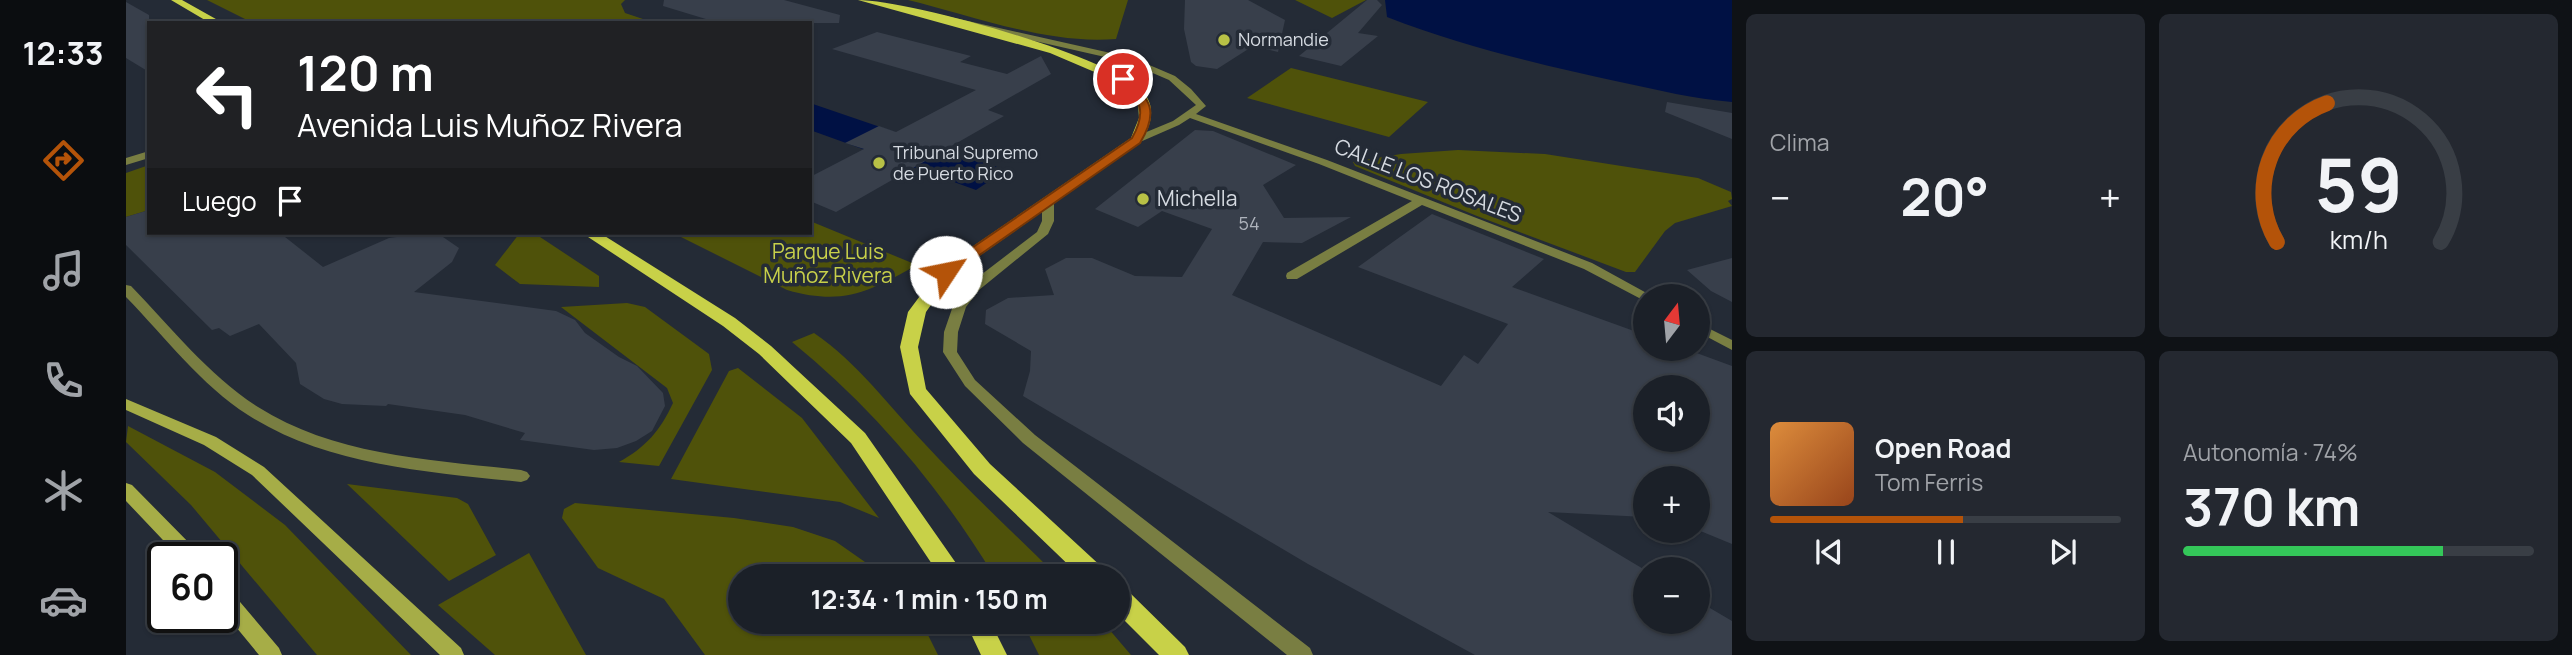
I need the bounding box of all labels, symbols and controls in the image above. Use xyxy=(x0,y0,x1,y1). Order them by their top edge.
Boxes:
place label: Normandie xyxy=(1238,27,1329,51)
text: 12:33 xyxy=(22,31,104,75)
marker: Normandie xyxy=(1216,32,1232,48)
text: 120 m xyxy=(297,39,434,106)
icon: left xyxy=(182,49,273,140)
pin xyxy=(1093,49,1153,109)
icon: arrive xyxy=(1104,60,1142,98)
text: Avenida Luis Muñoz Rivera xyxy=(297,103,683,147)
text: Clima xyxy=(1770,126,1829,158)
street label: CALLE LOS ROSALES xyxy=(1331,132,1526,229)
text: 59 xyxy=(2315,134,2402,234)
icon: directions xyxy=(39,136,88,185)
place label: Tribunal Supremo de Puerto Rico xyxy=(893,140,1038,185)
marker: Tribunal Supremo de Puerto Rico xyxy=(871,155,887,171)
text: 20° xyxy=(1901,161,1989,232)
text: − xyxy=(1770,171,1791,223)
text: + xyxy=(2099,171,2121,223)
icon: arrive xyxy=(271,182,309,220)
text: Luego xyxy=(182,183,257,219)
place label: Michella xyxy=(1157,184,1237,212)
marker: Michella xyxy=(1135,191,1151,207)
house number: 54 xyxy=(1238,211,1260,235)
text: km/h xyxy=(2329,221,2388,256)
position arrow xyxy=(909,235,983,309)
park label: Parque Luis Muñoz Rivera xyxy=(763,237,893,289)
icon: music xyxy=(39,246,88,295)
north arrow xyxy=(1633,284,1710,360)
map controls xyxy=(1633,284,1710,634)
icon: phone xyxy=(39,356,88,405)
button: sound xyxy=(1633,375,1710,452)
text: Open Road xyxy=(1875,430,2011,466)
text: Autonomía · 74% xyxy=(2183,436,2358,468)
icon: climate xyxy=(39,466,88,515)
button: + xyxy=(1633,466,1710,543)
text: Tom Ferris xyxy=(1875,466,1983,498)
text: 370 km xyxy=(2183,471,2360,542)
icon: previous xyxy=(1810,533,1848,571)
icon: pause xyxy=(1927,533,1965,571)
icon: next xyxy=(2044,533,2082,571)
speed limit sign: 60 xyxy=(147,542,238,633)
button: − xyxy=(1633,557,1710,634)
icon: car xyxy=(39,576,88,625)
text: 12:34 · 1 min · 150 m xyxy=(810,581,1048,617)

